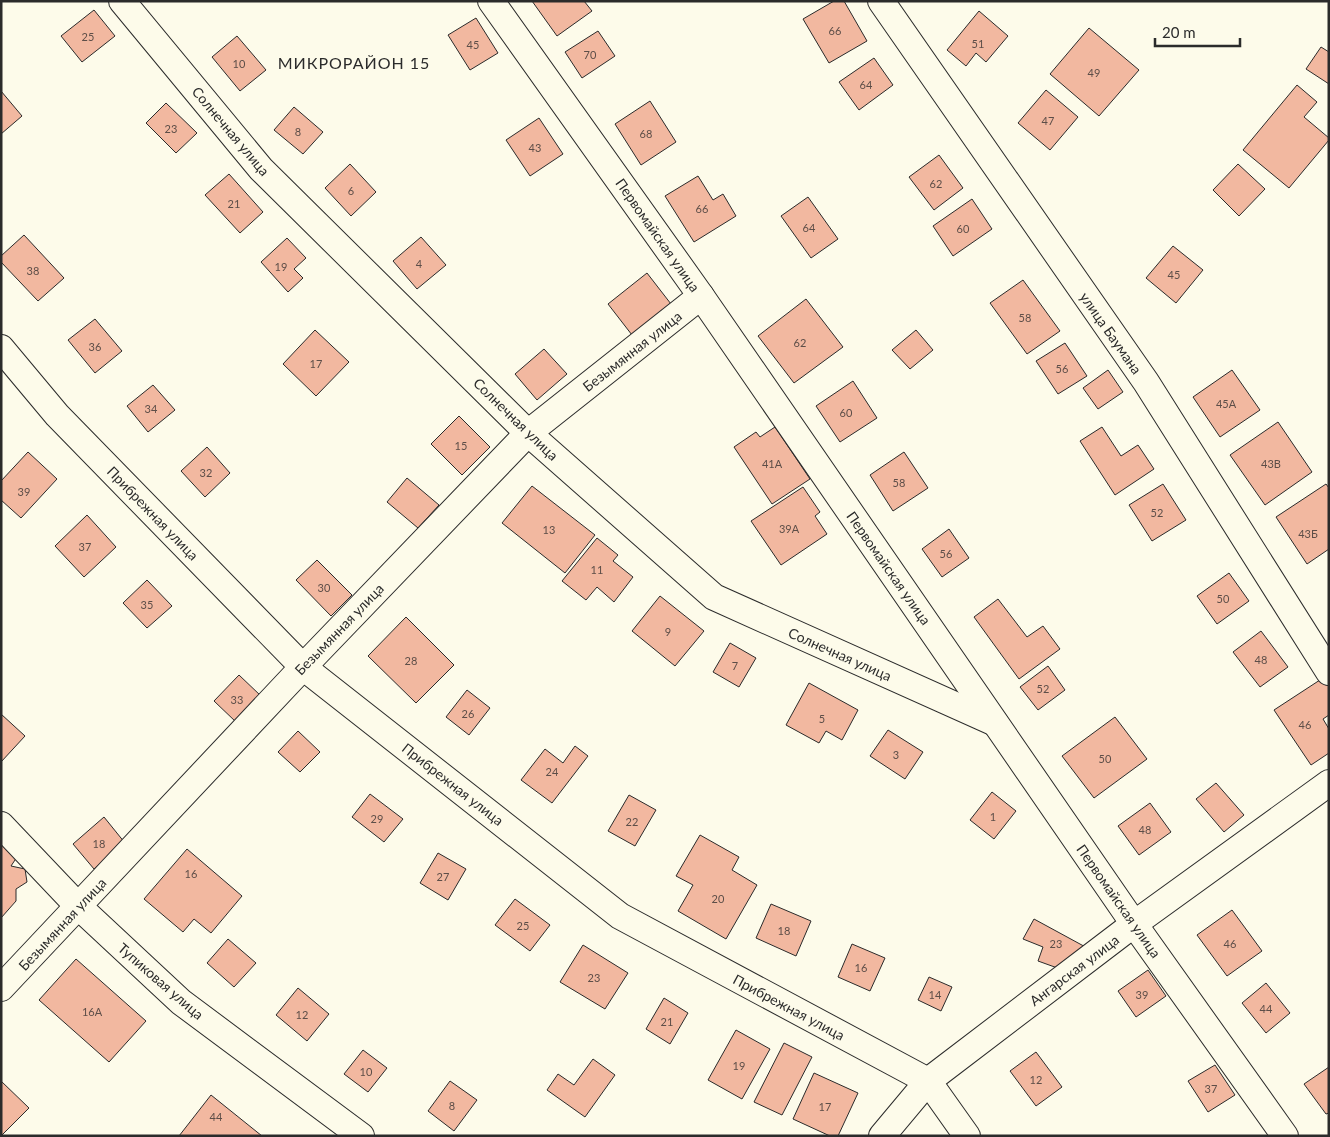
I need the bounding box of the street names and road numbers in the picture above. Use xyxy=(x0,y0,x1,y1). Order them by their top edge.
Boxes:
street label: Солнечная улица xyxy=(189,83,273,179)
street label: Первомайская улица xyxy=(612,175,704,295)
street label: улица Баумана xyxy=(1076,289,1146,377)
street label: Безымянная улица xyxy=(579,307,685,395)
street label: Солнечная улица xyxy=(470,374,562,464)
street label: Прибрежная улица xyxy=(104,462,202,564)
street label: Первомайская улица xyxy=(843,508,935,628)
street label: Безымянная улица xyxy=(291,580,387,678)
street label: Солнечная улица xyxy=(786,624,894,684)
street label: Прибрежная улица xyxy=(399,739,507,829)
street label: Первомайская улица xyxy=(1073,841,1165,961)
street label: Безымянная улица xyxy=(15,874,109,974)
street label: Ангарская улица xyxy=(1026,931,1122,1009)
street label: Тупиковая улица xyxy=(115,939,207,1023)
street label: Прибрежная улица xyxy=(730,970,848,1044)

